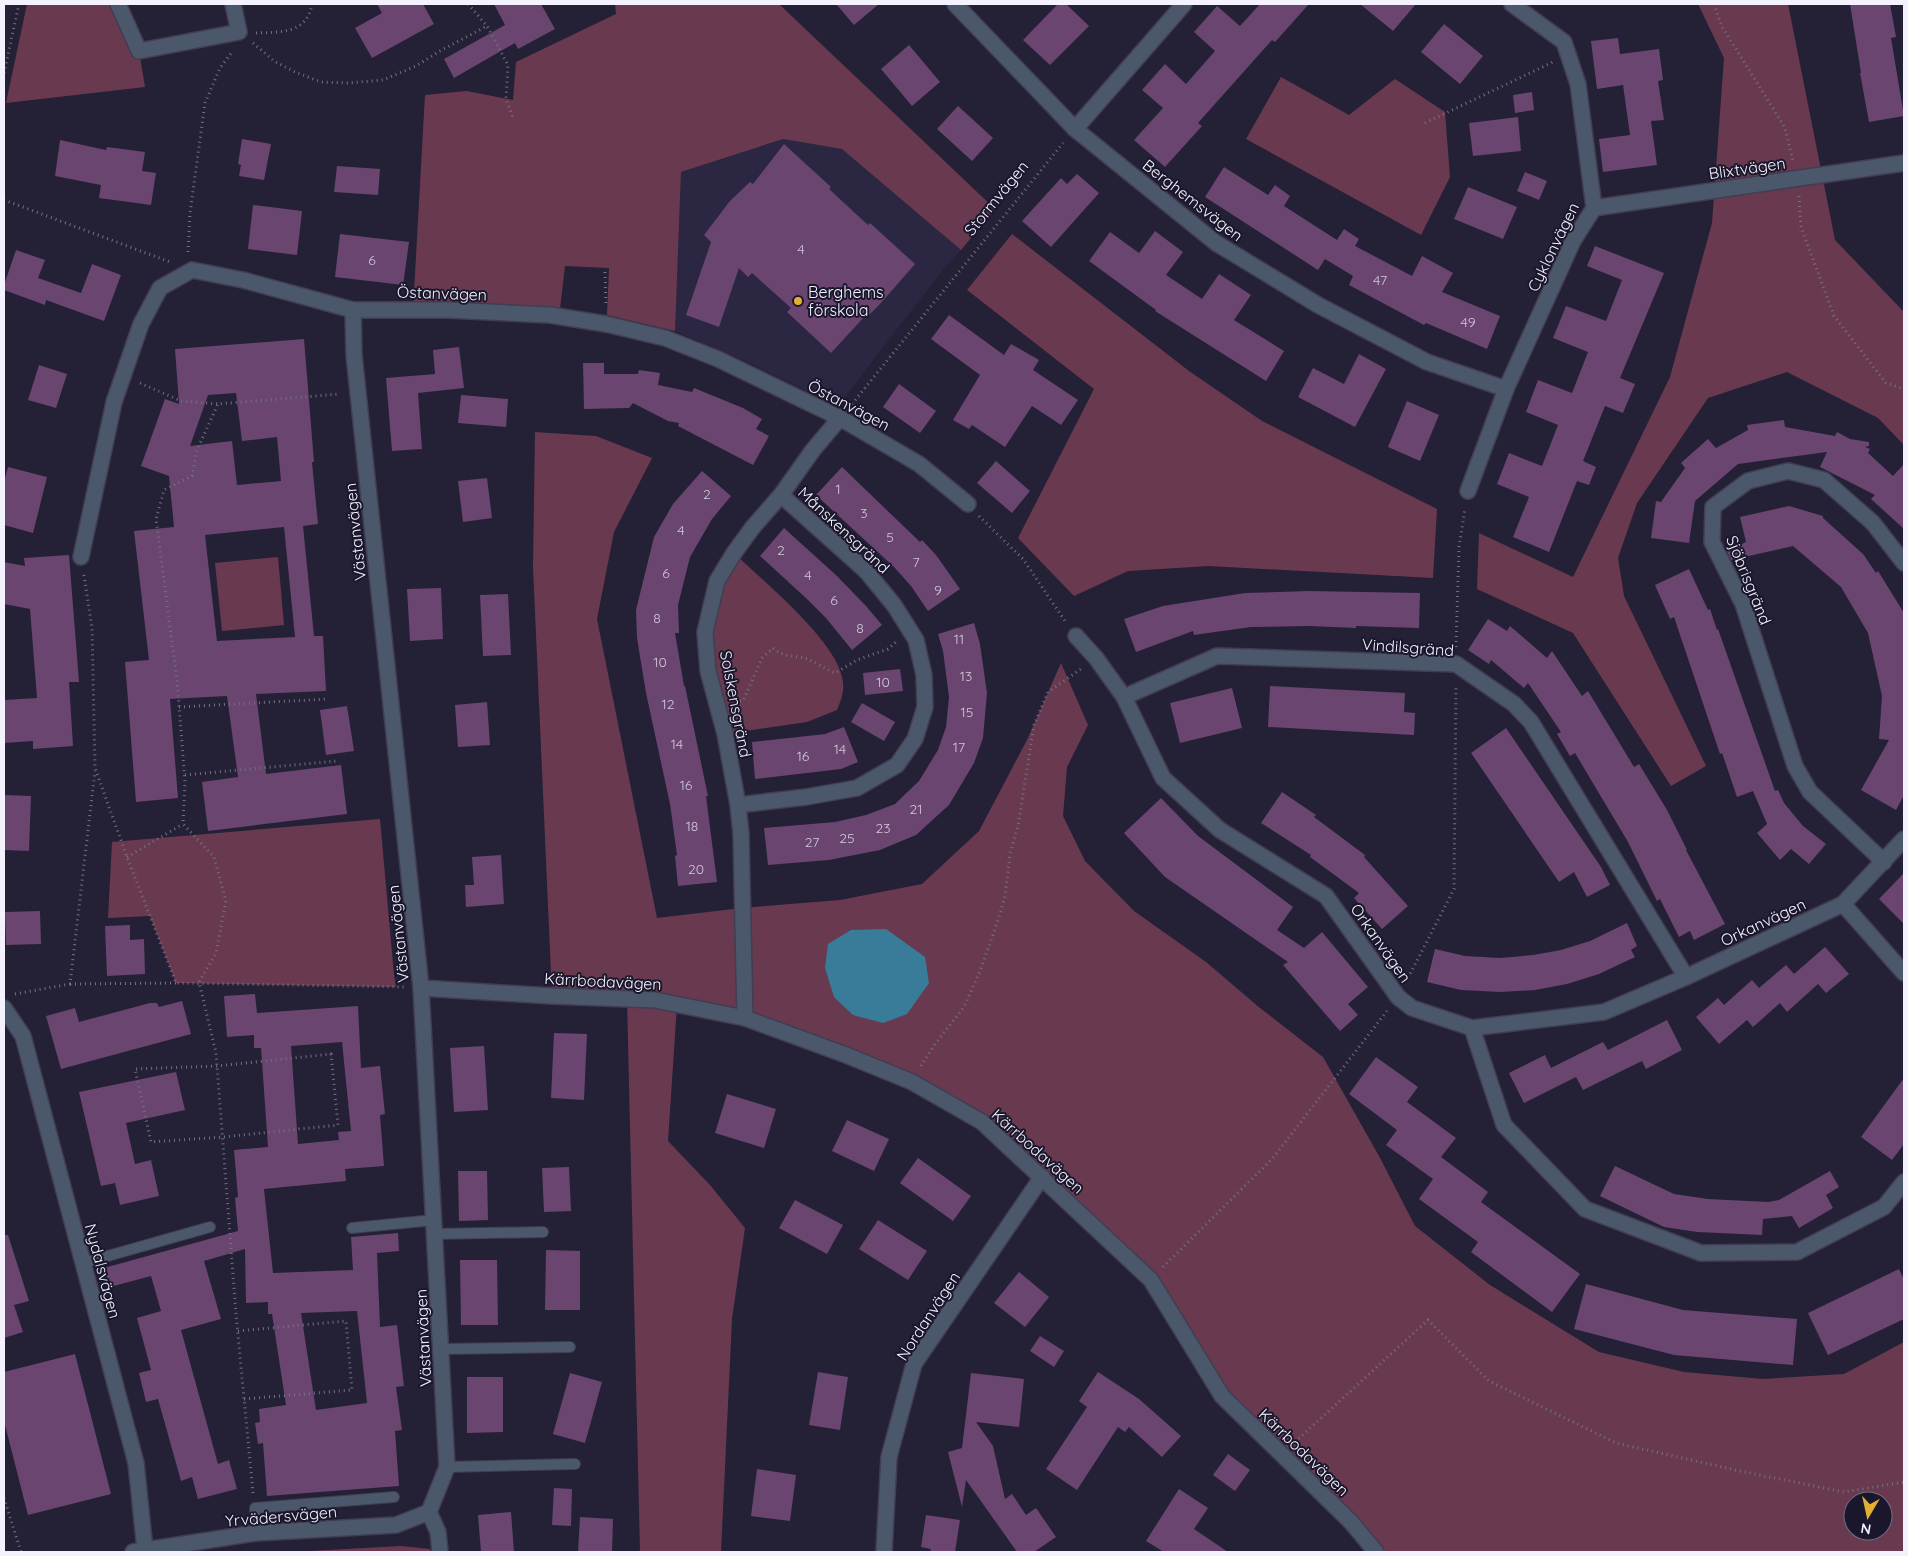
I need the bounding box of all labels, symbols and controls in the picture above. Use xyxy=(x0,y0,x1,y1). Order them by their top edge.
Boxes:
street label: Blixtvägen xyxy=(1707,153,1787,183)
street label: Berghemsvägen xyxy=(1139,155,1247,245)
street label: Stormvägen xyxy=(960,156,1032,240)
street label: Cyklonvägen xyxy=(1523,199,1583,295)
house number: 4 xyxy=(797,240,805,258)
house number: 6 xyxy=(368,251,376,269)
house number: 47 xyxy=(1373,271,1387,289)
street label: Östanvägen xyxy=(397,281,487,305)
place label: Berghems förskola xyxy=(808,282,884,320)
marker: Berghems förskola xyxy=(792,295,804,307)
house number: 49 xyxy=(1461,313,1476,331)
street label: Östanvägen xyxy=(805,375,893,435)
house number: 1 xyxy=(835,480,841,498)
street label: Västanvägen xyxy=(340,482,370,582)
street label: Månskensgränd xyxy=(794,482,894,578)
house number: 2 xyxy=(703,485,711,503)
house number: 3 xyxy=(860,504,868,522)
house number: 4 xyxy=(677,521,685,539)
house number: 5 xyxy=(886,528,894,546)
street label: Sjöbrisgränd xyxy=(1722,533,1776,627)
house number: 2 xyxy=(777,541,785,559)
house number: 7 xyxy=(912,553,920,571)
house number: 6 xyxy=(662,564,670,582)
house number: 4 xyxy=(804,566,812,584)
house number: 9 xyxy=(934,581,942,599)
house number: 6 xyxy=(830,591,838,609)
house number: 8 xyxy=(653,609,661,627)
house number: 8 xyxy=(856,619,864,637)
house number: 11 xyxy=(954,630,964,648)
street label: Vindilsgränd xyxy=(1361,634,1455,660)
street label: Solskensgränd xyxy=(716,649,756,759)
house number: 10 xyxy=(653,653,667,671)
house number: 13 xyxy=(960,667,972,685)
house number: 10 xyxy=(876,673,890,691)
house number: 12 xyxy=(662,695,675,713)
house number: 15 xyxy=(961,703,973,721)
house number: 14 xyxy=(671,735,683,753)
house number: 17 xyxy=(953,738,965,756)
house number: 14 xyxy=(834,740,846,758)
house number: 16 xyxy=(797,747,810,765)
house number: 16 xyxy=(680,776,693,794)
house number: 21 xyxy=(910,800,922,818)
house number: 18 xyxy=(686,817,698,835)
house number: 23 xyxy=(875,819,891,837)
house number: 25 xyxy=(839,829,855,847)
house number: 27 xyxy=(805,833,819,851)
house number: 20 xyxy=(688,860,704,878)
street label: Västanvägen xyxy=(383,884,413,984)
street label: Orkanvägen xyxy=(1717,894,1809,950)
street label: Orkanvägen xyxy=(1346,900,1416,986)
street label: Kärrbodavägen xyxy=(544,968,662,994)
street label: Kärrbodavägen xyxy=(988,1104,1088,1198)
street label: Nydalsvägen xyxy=(81,1221,125,1321)
street label: Nordanvägen xyxy=(892,1268,964,1364)
street label: Västanvägen xyxy=(410,1289,436,1387)
street label: Kärrbodavägen xyxy=(1255,1404,1353,1500)
north arrow xyxy=(1843,1491,1893,1541)
street label: Yrvädersvägen xyxy=(224,1501,338,1531)
text: N xyxy=(1859,1519,1872,1539)

